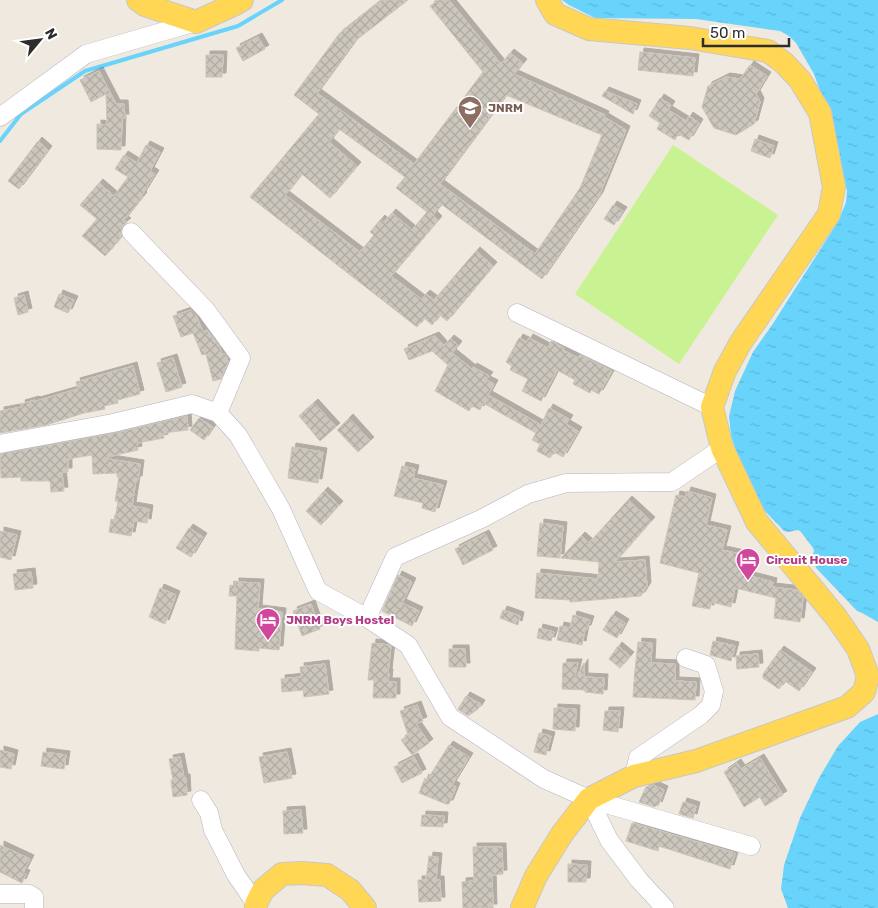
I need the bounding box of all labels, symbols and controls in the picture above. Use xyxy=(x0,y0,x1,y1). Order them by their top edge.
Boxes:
north arrow xyxy=(15,15,65,65)
scale bar xyxy=(703,15,789,47)
text: 50 m xyxy=(710,24,745,42)
text: N xyxy=(41,25,61,42)
school or university icon: JNRM xyxy=(457,95,483,129)
place label: JNRM xyxy=(488,101,523,115)
hotel icon: Circuit House xyxy=(735,547,761,581)
place label: Circuit House xyxy=(766,553,847,567)
hotel icon: JNRM Boys Hostel xyxy=(255,607,281,641)
place label: JNRM Boys Hostel xyxy=(286,613,394,627)

